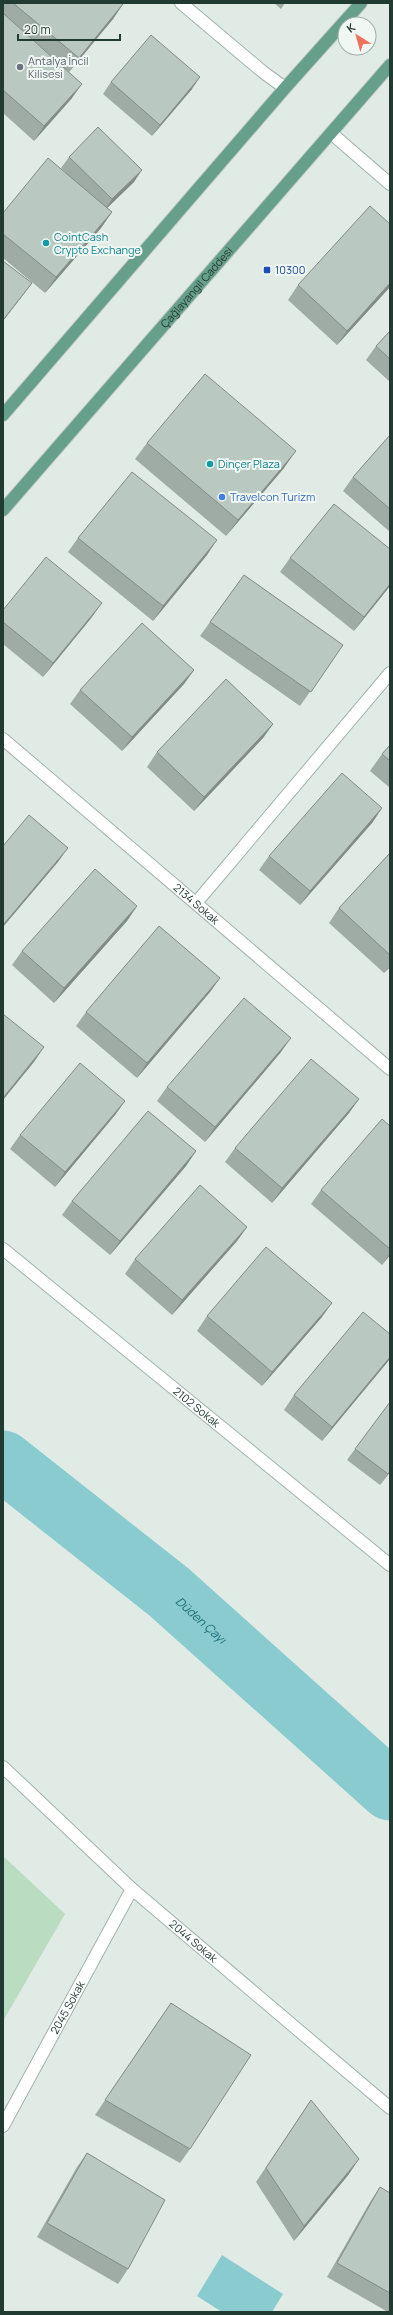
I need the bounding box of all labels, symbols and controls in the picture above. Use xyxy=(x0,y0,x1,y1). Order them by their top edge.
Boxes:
scale bar xyxy=(18,16,120,42)
north arrow xyxy=(337,16,377,56)
text: K xyxy=(343,19,359,36)
text: 20 m xyxy=(24,21,51,38)
place label: Antalya İncil Kilisesi xyxy=(28,53,89,81)
marker: Antalya İncil Kilisesi xyxy=(15,62,25,72)
place label: CointCash Crypto Exchange xyxy=(54,229,142,257)
marker: CointCash Crypto Exchange xyxy=(41,238,51,248)
street label: Çağlayangil Caddesi xyxy=(157,243,236,331)
place label: 10300 xyxy=(275,262,306,277)
marker: 10300 xyxy=(262,265,272,275)
place label: Dinçer Plaza xyxy=(218,456,280,471)
marker: Dinçer Plaza xyxy=(205,459,215,469)
place label: Travelcon Turizm xyxy=(230,489,315,504)
marker: Travelcon Turizm xyxy=(217,492,227,502)
street label: 2134 Sokak xyxy=(171,880,223,928)
street label: 2102 Sokak xyxy=(170,1383,224,1431)
water label: Düden Çayı xyxy=(172,1593,231,1648)
street label: 2044 Sokak xyxy=(166,1916,221,1966)
street label: 2045 Sokak xyxy=(47,1977,88,2036)

